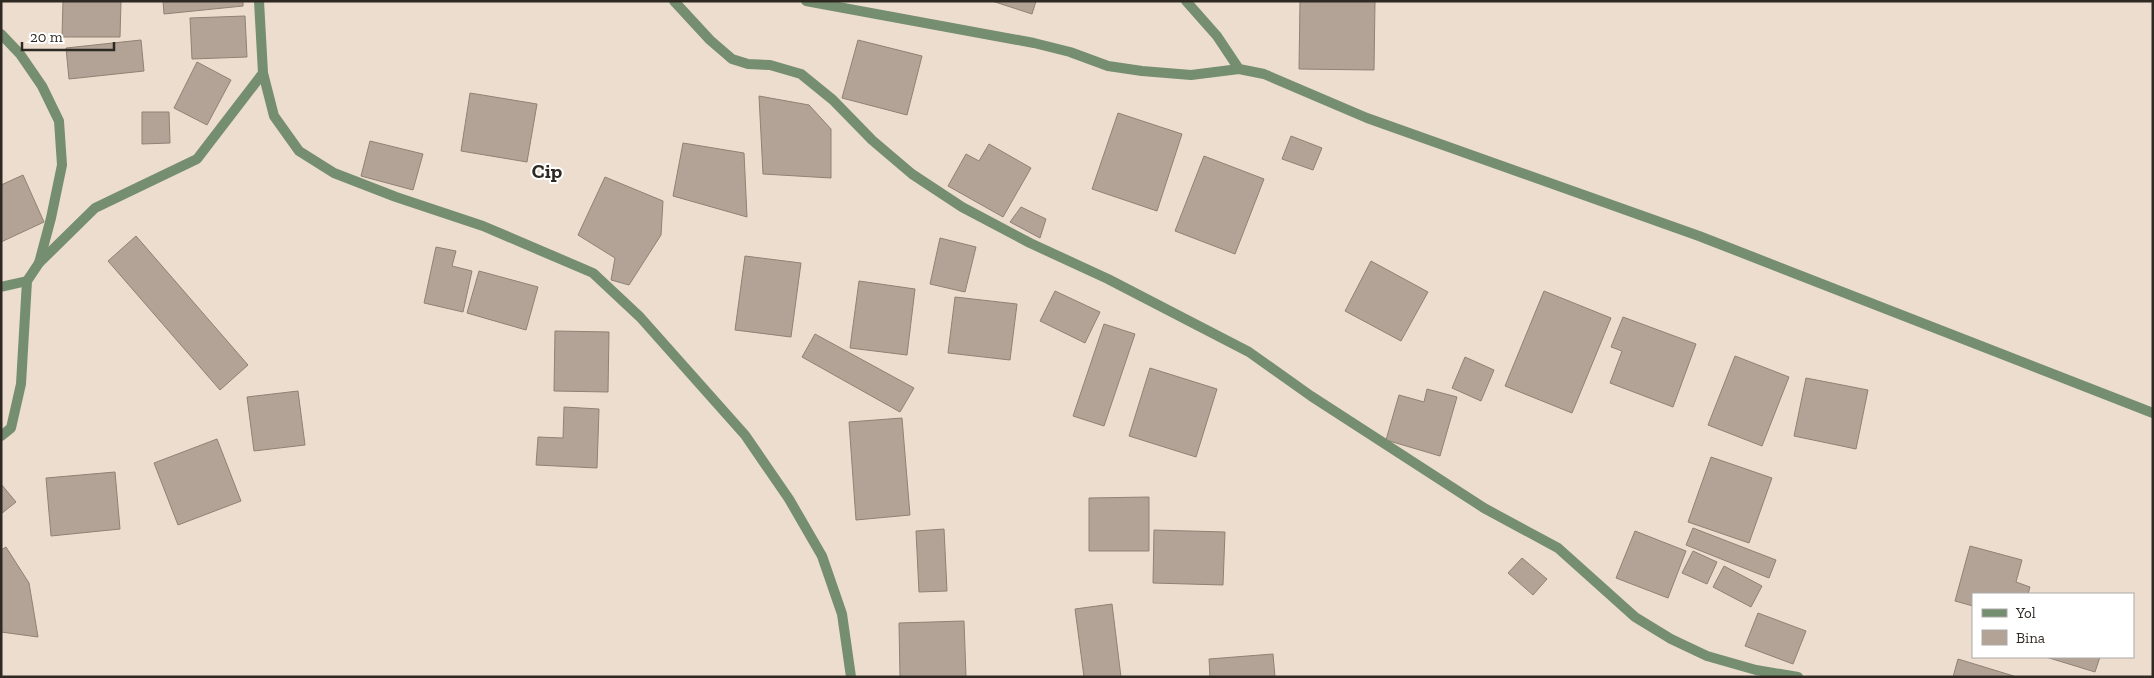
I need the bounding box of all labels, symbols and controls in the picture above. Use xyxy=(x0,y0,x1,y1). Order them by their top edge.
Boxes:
scale bar xyxy=(22,20,115,52)
text: 20 m xyxy=(30,28,63,46)
district label: Cip xyxy=(532,159,562,183)
legend xyxy=(1972,593,2134,658)
text: Yol xyxy=(2015,604,2036,622)
text: Bina xyxy=(2016,629,2045,647)

